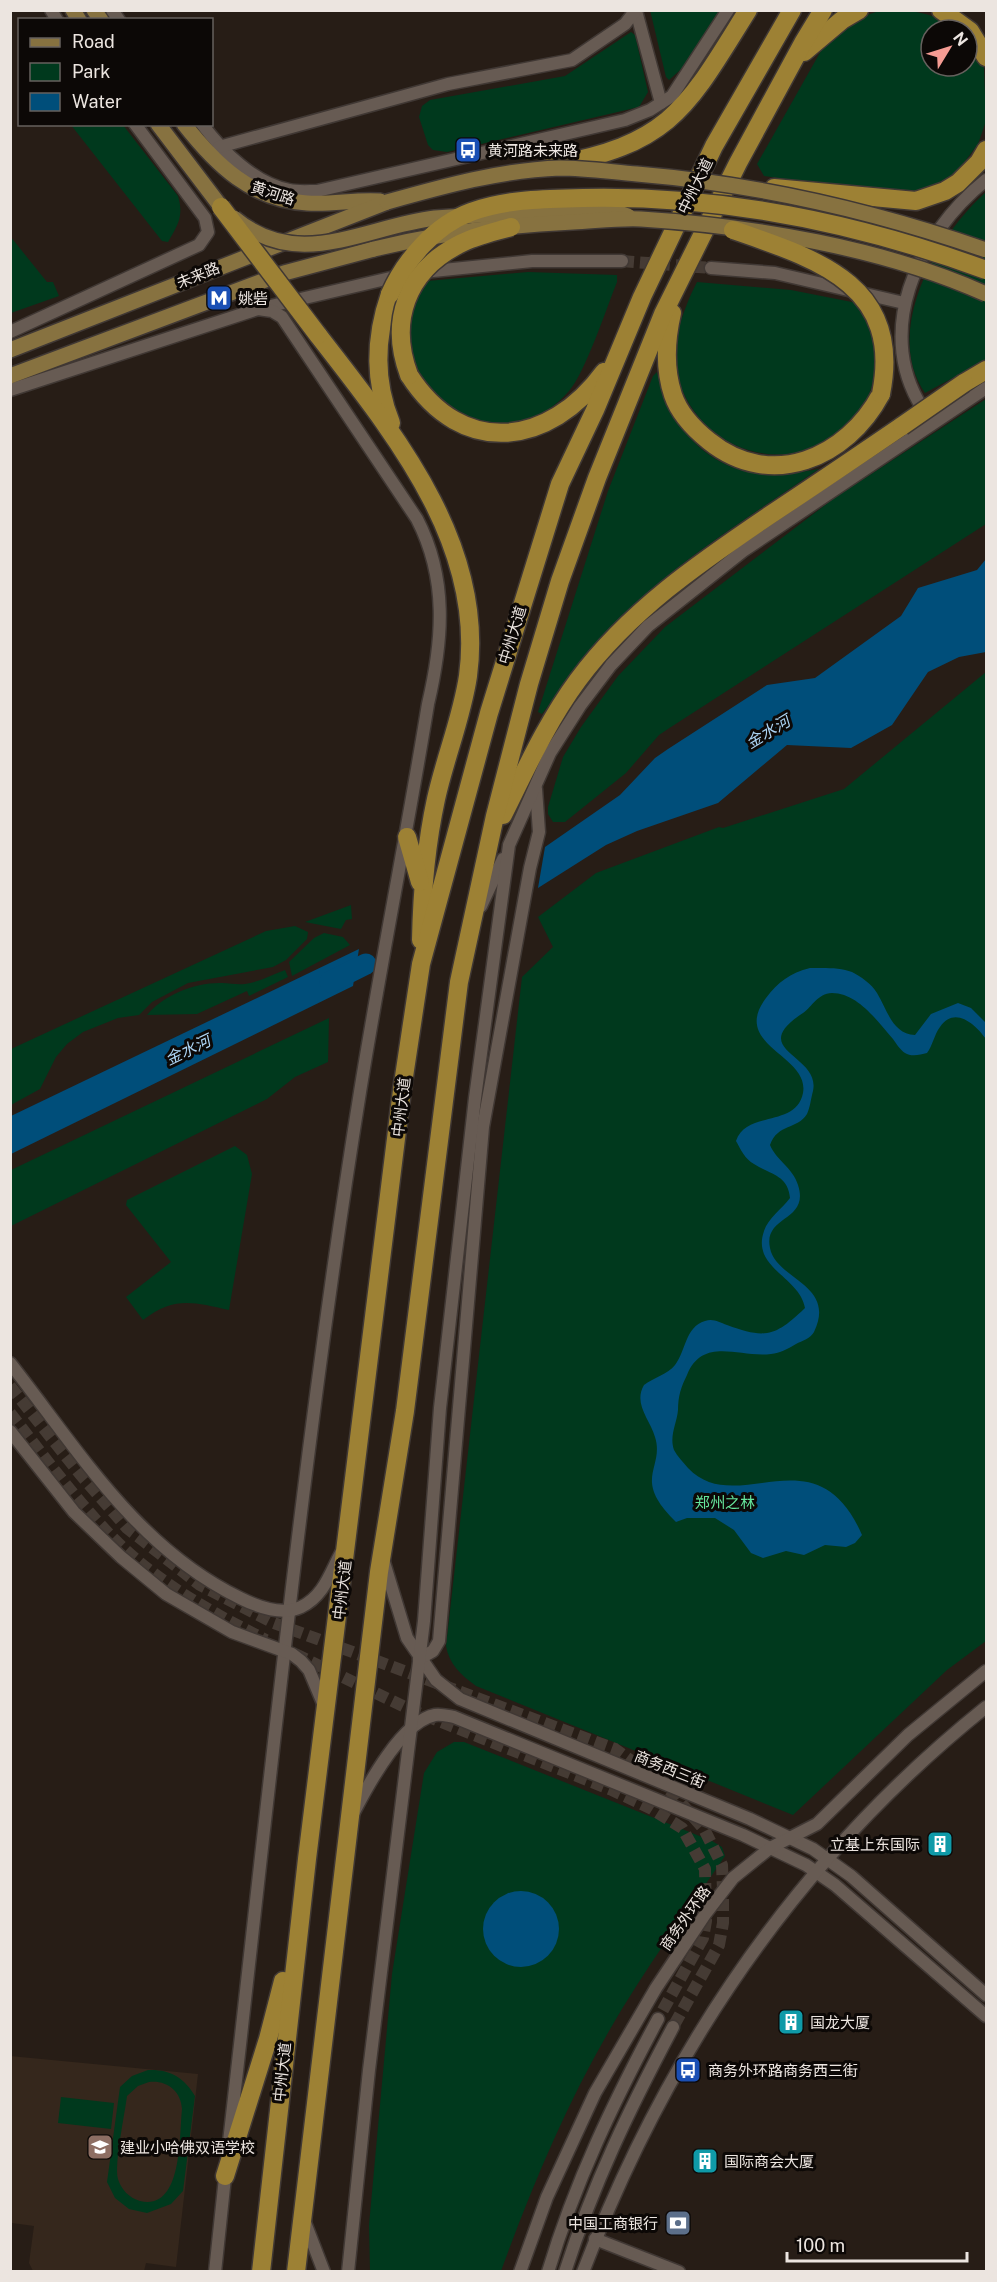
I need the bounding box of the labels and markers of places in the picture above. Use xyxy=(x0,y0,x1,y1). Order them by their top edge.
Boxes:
bus stop icon: 黄河路未来路 xyxy=(453,135,483,165)
place label: 黄河路未来路 xyxy=(488,142,578,159)
metro station icon: 姚砦 xyxy=(204,283,234,313)
place label: 姚砦 xyxy=(238,290,268,307)
building icon: 立基上东国际 xyxy=(925,1829,955,1859)
place label: 立基上东国际 xyxy=(830,1836,920,1853)
building icon: 国龙大厦 xyxy=(776,2007,806,2037)
place label: 国龙大厦 xyxy=(810,2014,870,2031)
bus stop icon: 商务外环路商务西三街 xyxy=(673,2055,703,2085)
place label: 商务外环路商务西三街 xyxy=(708,2062,858,2079)
school or university icon: 建业小哈佛双语学校 xyxy=(85,2132,115,2162)
place label: 建业小哈佛双语学校 xyxy=(120,2139,255,2156)
building icon: 国际商会大厦 xyxy=(690,2146,720,2176)
place label: 国际商会大厦 xyxy=(724,2153,814,2170)
bank icon: 中国工商银行 xyxy=(663,2208,693,2238)
place label: 中国工商银行 xyxy=(568,2215,658,2232)

